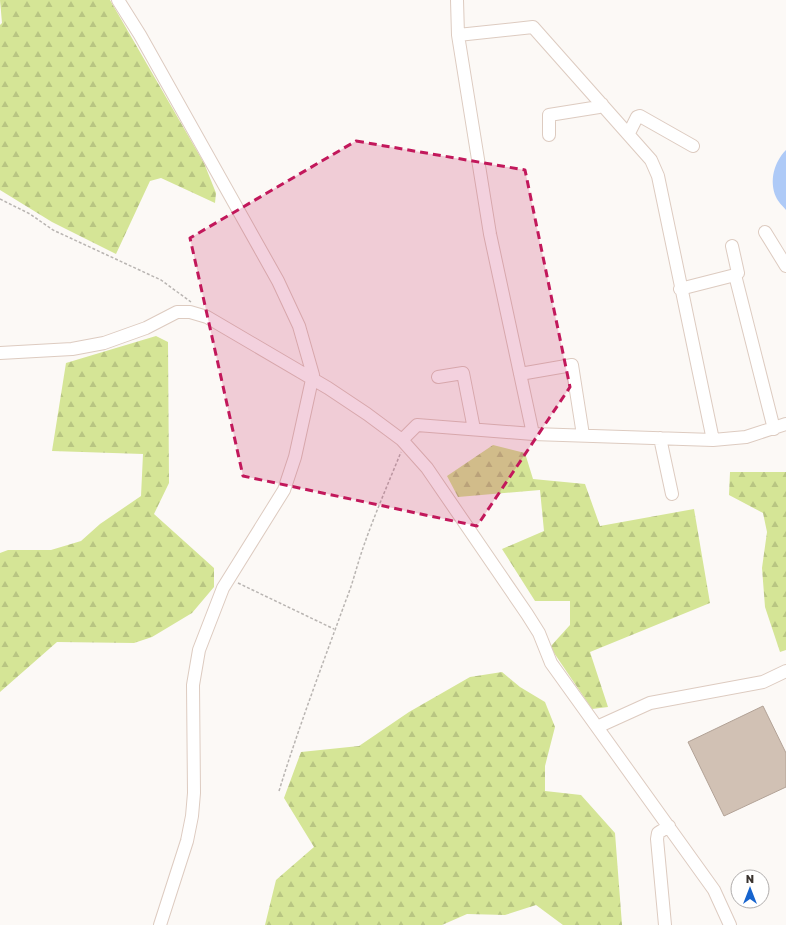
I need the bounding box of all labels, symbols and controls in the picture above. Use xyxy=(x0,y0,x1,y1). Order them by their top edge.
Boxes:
north arrow xyxy=(730,869,770,909)
text: N xyxy=(746,872,754,885)

